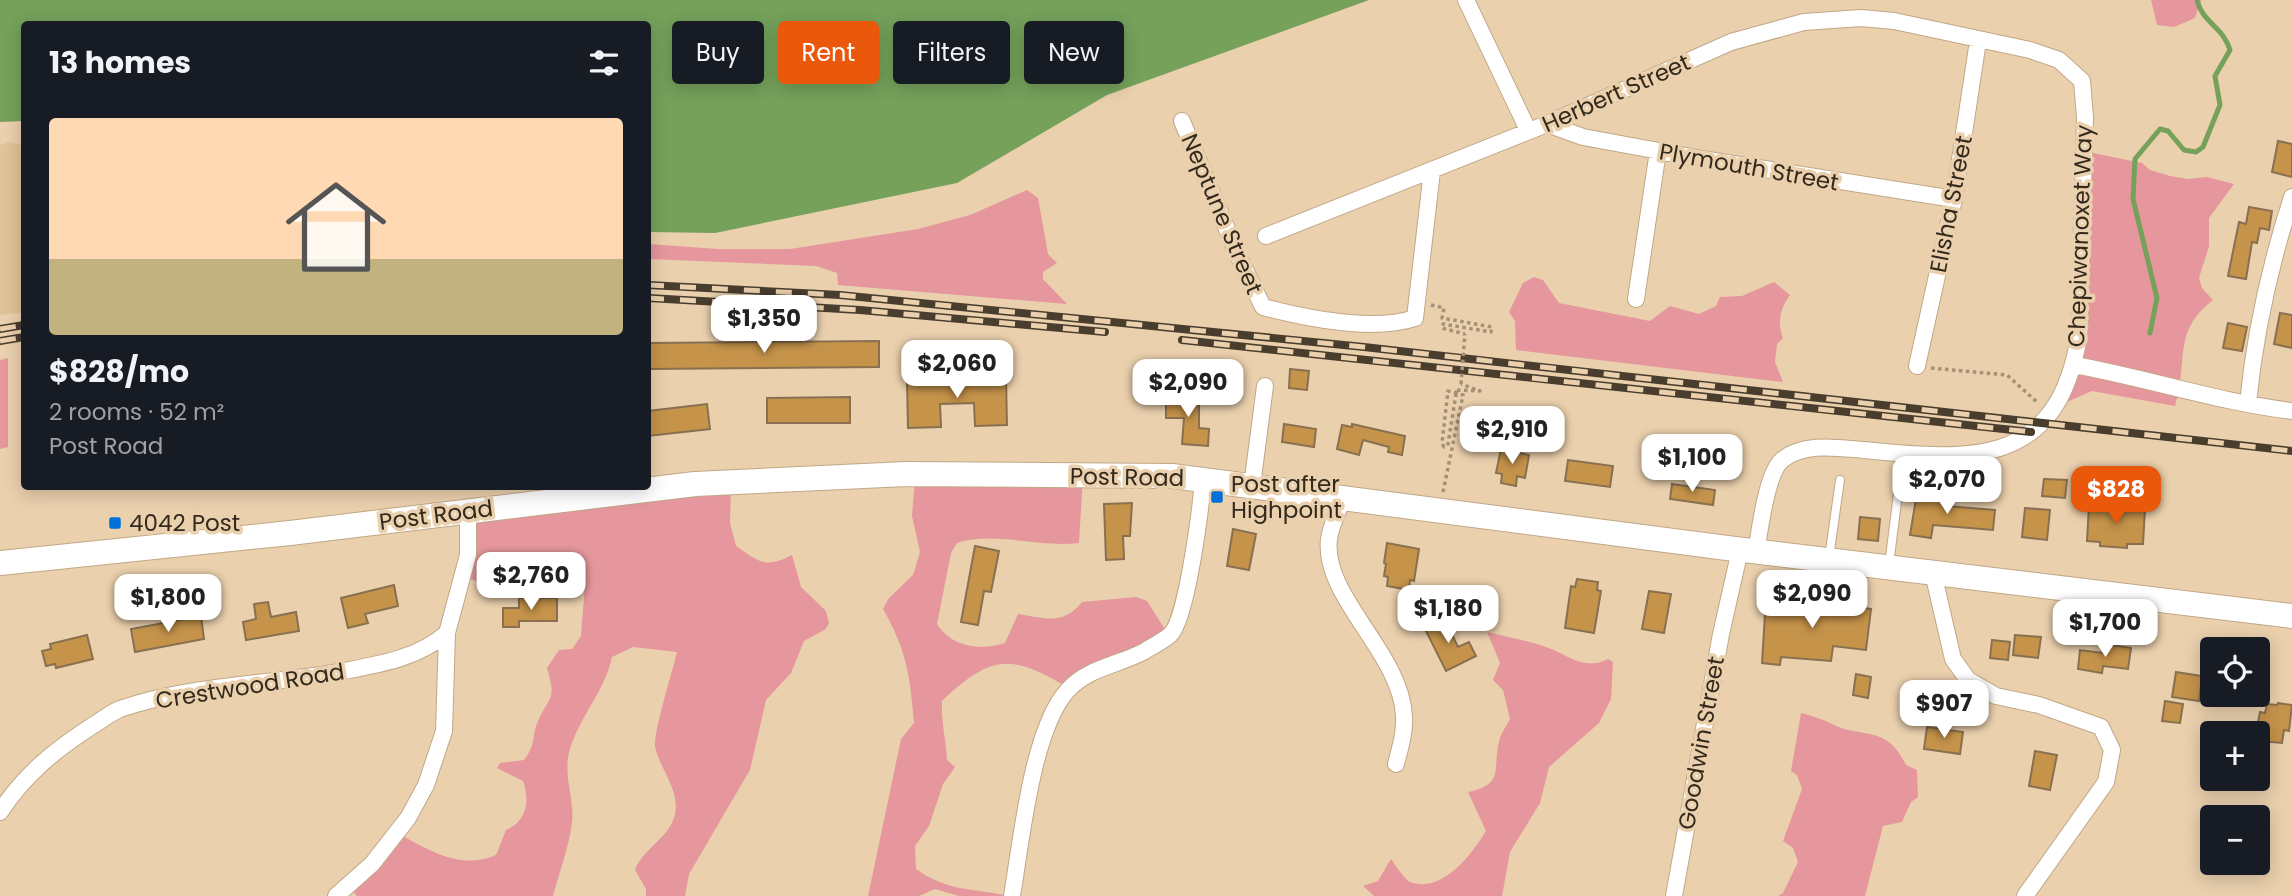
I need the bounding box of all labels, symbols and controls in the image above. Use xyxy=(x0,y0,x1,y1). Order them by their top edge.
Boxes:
chip: Buy xyxy=(672,21,764,84)
chip: Rent xyxy=(778,21,879,84)
chip: Filters xyxy=(893,21,1010,84)
chip: New xyxy=(1024,21,1124,84)
text: 13 homes xyxy=(49,41,191,84)
icon: filters xyxy=(585,44,623,82)
street label: Herbert Street xyxy=(1537,46,1695,140)
street label: Chepiwanoxet Way xyxy=(2060,124,2100,348)
street label: Neptune Street xyxy=(1174,129,1270,299)
street label: Elisha Street xyxy=(1922,133,1980,275)
street label: Plymouth Street xyxy=(1657,135,1841,199)
icon: home xyxy=(273,164,399,290)
pin: $1,350 xyxy=(707,296,821,355)
text: $1,350 xyxy=(727,302,801,334)
pin: $2,060 xyxy=(900,340,1014,400)
text: $2,060 xyxy=(917,347,997,379)
text: $828/mo xyxy=(49,350,189,393)
pin: $2,090 xyxy=(1131,360,1245,419)
text: $2,090 xyxy=(1148,366,1228,398)
text: 2 rooms · 52 m² xyxy=(49,396,224,428)
pin: $2,910 xyxy=(1455,406,1569,466)
text: $2,910 xyxy=(1476,413,1548,445)
text: Post Road xyxy=(49,430,163,462)
pin: $1,100 xyxy=(1635,434,1749,494)
text: $1,100 xyxy=(1657,441,1727,473)
pin: $2,070 xyxy=(1890,456,2004,516)
street label: Post Road xyxy=(1070,460,1184,494)
text: $2,070 xyxy=(1908,463,1986,495)
pin: $828 xyxy=(2075,466,2157,526)
place label: Post after Highpoint xyxy=(1231,468,1342,526)
text: $828 xyxy=(2087,473,2145,505)
marker: Post after Highpoint xyxy=(1209,489,1225,505)
street label: Post Road xyxy=(377,492,495,538)
place label: 4042 Post xyxy=(129,507,240,539)
marker: 4042 Post xyxy=(107,515,123,531)
pin: $2,760 xyxy=(474,552,588,612)
text: $2,760 xyxy=(493,559,569,591)
pin: $2,090 xyxy=(1755,570,1869,630)
pin: $1,800 xyxy=(111,574,225,634)
text: $2,090 xyxy=(1772,577,1852,609)
text: $1,800 xyxy=(130,581,206,613)
pin: $1,180 xyxy=(1391,586,1505,645)
text: $1,180 xyxy=(1414,592,1482,624)
pin: $1,700 xyxy=(2048,600,2162,659)
text: $1,700 xyxy=(2069,606,2141,638)
map controls xyxy=(2200,637,2270,875)
button: locate xyxy=(2200,637,2270,707)
street label: Goodwin Street xyxy=(1670,654,1732,832)
street label: Crestwood Road xyxy=(153,655,347,717)
pin: $907 xyxy=(1903,680,1985,740)
text: $907 xyxy=(1916,687,1972,719)
button: + xyxy=(2200,721,2270,791)
button: − xyxy=(2200,805,2270,875)

